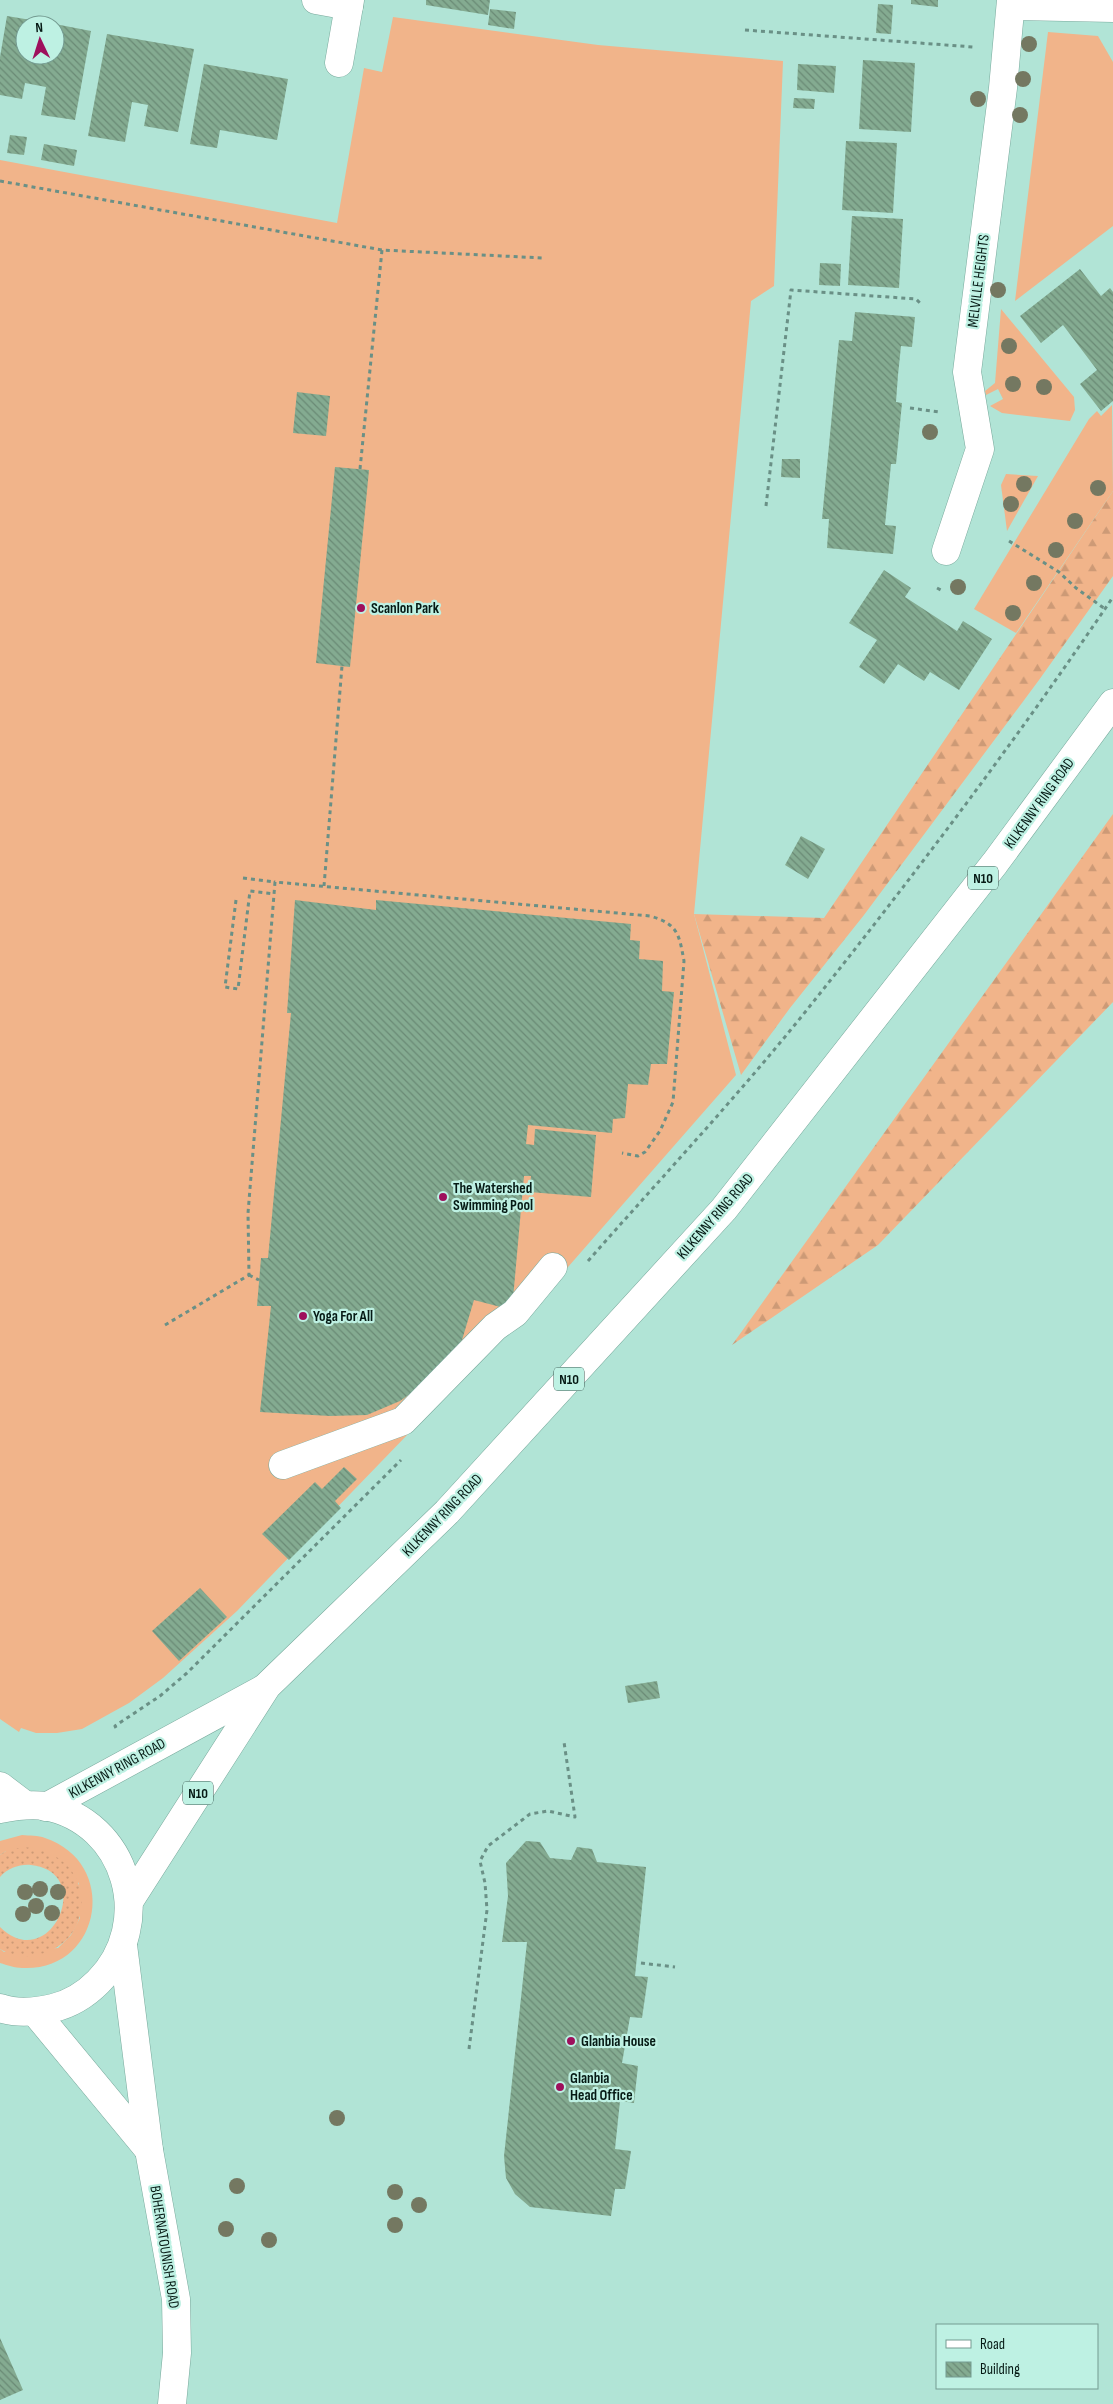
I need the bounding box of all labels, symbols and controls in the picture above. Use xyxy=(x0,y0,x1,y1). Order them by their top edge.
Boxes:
north arrow xyxy=(15,15,65,65)
text: N xyxy=(35,19,43,36)
street label: MELVILLE HEIGHTS xyxy=(963,233,994,329)
place label: Scanlon Park xyxy=(371,599,440,618)
marker: Scanlon Park xyxy=(355,602,367,614)
street label: KILKENNY RING ROAD xyxy=(1000,754,1079,852)
road number: N10 xyxy=(968,866,998,890)
street label: KILKENNY RING ROAD xyxy=(673,1169,758,1263)
place label: The Watershed Swimming Pool xyxy=(453,1179,533,1215)
marker: The Watershed Swimming Pool xyxy=(437,1191,449,1203)
place label: Yoga For All xyxy=(313,1307,373,1326)
marker: Yoga For All xyxy=(297,1310,309,1322)
road number: N10 xyxy=(554,1368,584,1390)
street label: KILKENNY RING ROAD xyxy=(398,1470,487,1561)
street label: KILKENNY RING ROAD xyxy=(66,1734,169,1803)
road number: N10 xyxy=(183,1782,213,1805)
place label: Glanbia House xyxy=(581,2032,656,2051)
marker: Glanbia House xyxy=(565,2035,577,2047)
place label: Glanbia Head Office xyxy=(570,2069,633,2105)
marker: Glanbia Head Office xyxy=(554,2081,566,2093)
street label: BOHERNATOUNISH ROAD xyxy=(145,2184,184,2310)
legend xyxy=(936,2324,1098,2389)
text: Road xyxy=(980,2335,1005,2354)
text: Building xyxy=(980,2360,1020,2379)

